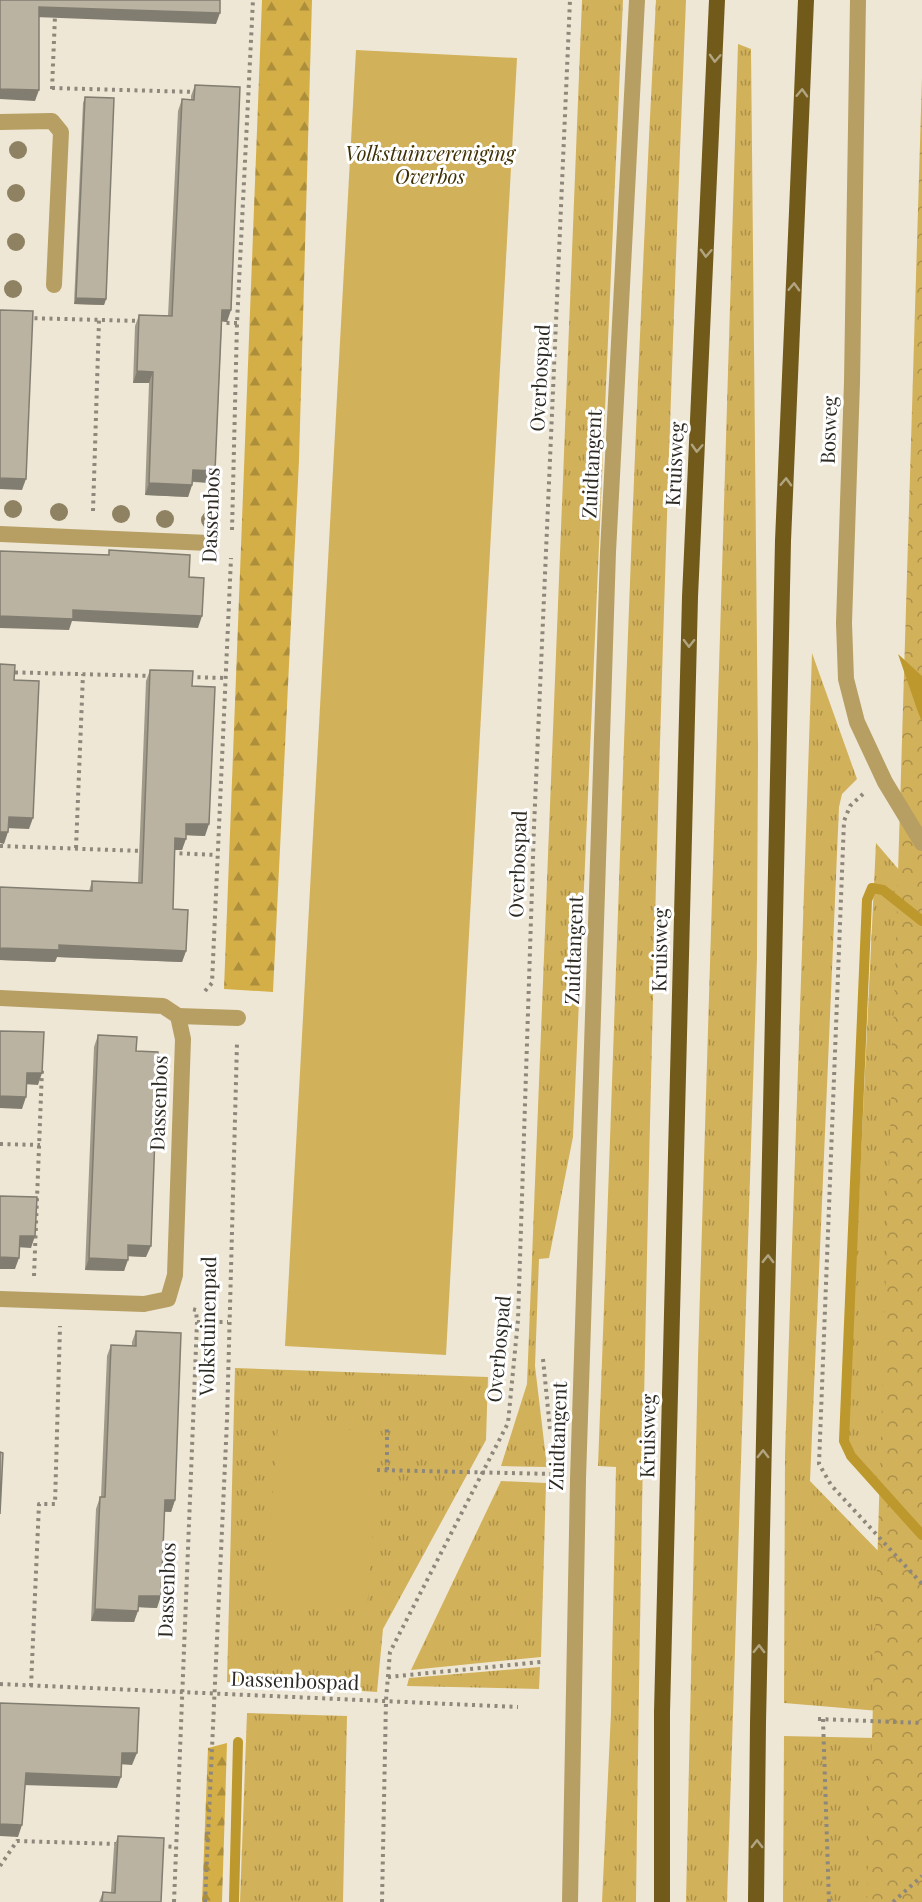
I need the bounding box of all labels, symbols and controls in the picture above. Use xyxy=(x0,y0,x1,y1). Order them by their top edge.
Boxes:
one-way arrow xyxy=(708,54,721,63)
one-way arrow xyxy=(796,88,809,97)
park label: Volkstuinvereniging Overbos xyxy=(345,139,517,189)
one-way arrow xyxy=(699,249,712,258)
one-way arrow xyxy=(788,283,800,292)
street label: Overbospad xyxy=(522,323,555,432)
street label: Bosweg xyxy=(813,395,842,465)
street label: Zuidtangent xyxy=(574,408,607,519)
street label: Kruisweg xyxy=(658,421,689,507)
one-way arrow xyxy=(690,444,703,453)
street label: Dassenbos xyxy=(194,467,225,563)
one-way arrow xyxy=(779,478,792,487)
one-way arrow xyxy=(682,638,695,647)
street label: Overbospad xyxy=(501,809,532,918)
street label: Zuidtangent xyxy=(557,894,588,1005)
street label: Kruisweg xyxy=(644,907,673,992)
street label: Dassenbos xyxy=(142,1055,173,1151)
one-way arrow xyxy=(761,1254,774,1263)
street label: Volkstuinenpad xyxy=(192,1256,221,1397)
street label: Overbospad xyxy=(479,1294,516,1404)
street label: Zuidtangent xyxy=(541,1380,572,1491)
street label: Kruisweg xyxy=(632,1393,661,1478)
one-way arrow xyxy=(757,1449,770,1458)
street label: Dassenbos xyxy=(150,1542,181,1638)
one-way arrow xyxy=(753,1644,765,1653)
street label: Dassenbospad xyxy=(230,1664,360,1695)
one-way arrow xyxy=(751,1839,763,1848)

